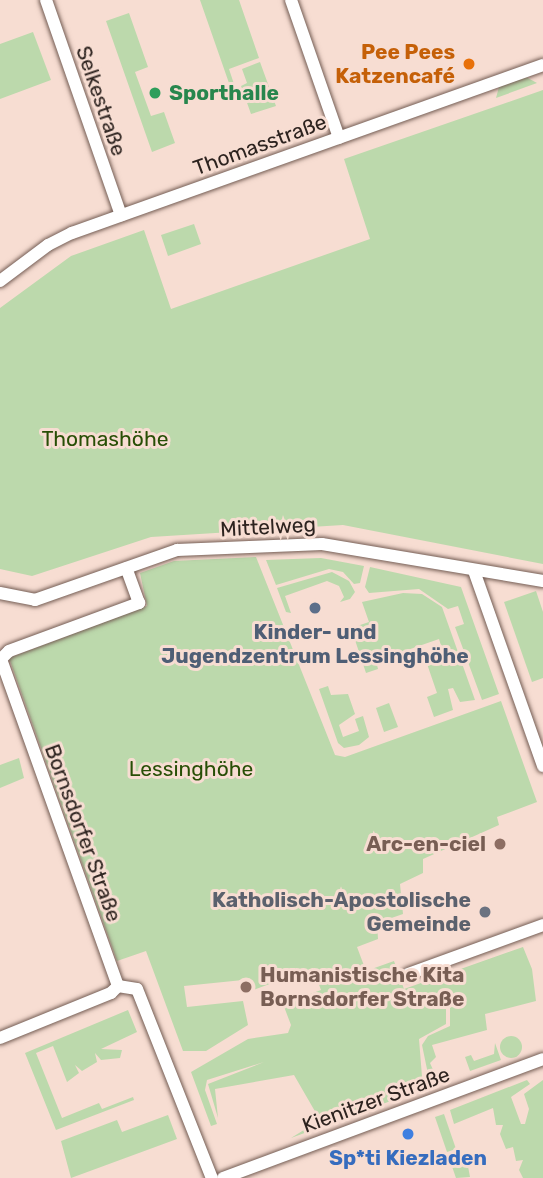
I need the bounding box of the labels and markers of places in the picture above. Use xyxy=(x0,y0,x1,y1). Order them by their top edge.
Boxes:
place label: Pee Pees Katzencafé xyxy=(335,39,455,89)
marker: Pee Pees Katzencafé xyxy=(461,56,477,72)
place label: Sporthalle xyxy=(169,80,279,106)
marker: Sporthalle xyxy=(147,85,163,101)
marker: Kinder- und Jugendzentrum Lessinghöhe xyxy=(307,600,323,616)
place label: Kinder- und Jugendzentrum Lessinghöhe xyxy=(161,619,469,669)
place label: Arc-en-ciel xyxy=(366,831,486,857)
marker: Arc-en-ciel xyxy=(492,836,508,852)
place label: Katholisch-Apostolische Gemeinde xyxy=(212,887,471,937)
marker: Katholisch-Apostolische Gemeinde xyxy=(477,904,493,920)
place label: Humanistische Kita Bornsdorfer Straße xyxy=(260,962,465,1012)
marker: Humanistische Kita Bornsdorfer Straße xyxy=(238,979,254,995)
marker: Sp*ti Kiezladen xyxy=(400,1126,416,1142)
place label: Sp*ti Kiezladen xyxy=(329,1145,487,1171)

